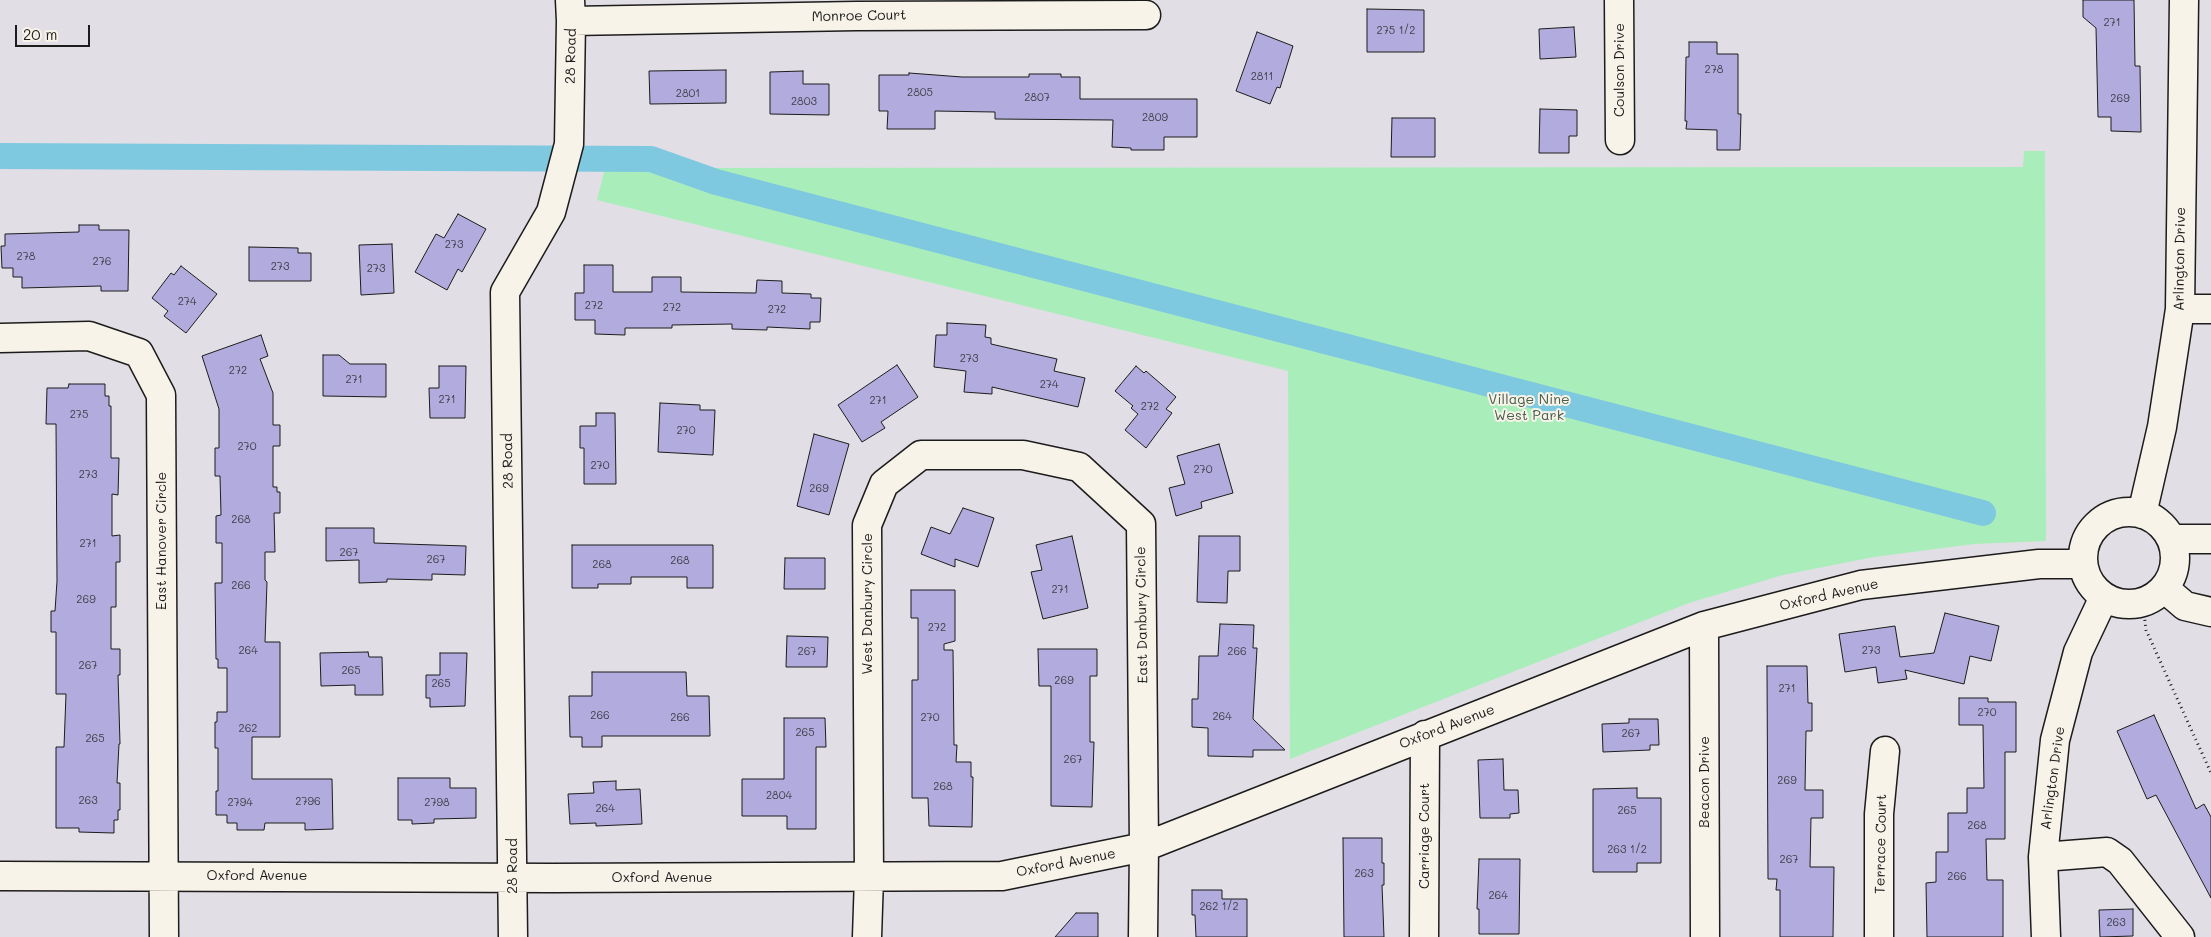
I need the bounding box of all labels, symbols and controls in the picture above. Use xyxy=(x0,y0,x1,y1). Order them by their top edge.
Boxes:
street label: Monroe Court xyxy=(811,7,907,25)
scale bar xyxy=(18,15,92,47)
house number: 271 xyxy=(2103,16,2121,30)
street label: Coulson Drive xyxy=(1612,23,1628,117)
text: 20 m xyxy=(23,24,57,44)
house number: 275 1/2 xyxy=(1377,24,1415,38)
street label: 28 Road xyxy=(562,28,580,84)
house number: 278 xyxy=(1705,63,1723,77)
house number: 2811 xyxy=(1251,70,1273,84)
house number: 2805 xyxy=(907,86,933,100)
house number: 2801 xyxy=(676,87,700,101)
house number: 2807 xyxy=(1024,91,1050,105)
house number: 269 xyxy=(2110,92,2130,106)
house number: 2803 xyxy=(791,95,817,109)
house number: 2809 xyxy=(1142,111,1168,125)
street label: Arlington Drive xyxy=(2171,207,2189,311)
house number: 273 xyxy=(445,238,463,252)
house number: 278 xyxy=(17,250,35,264)
house number: 276 xyxy=(93,255,111,269)
house number: 273 xyxy=(271,260,289,274)
house number: 273 xyxy=(367,262,385,276)
house number: 274 xyxy=(178,295,196,309)
house number: 272 xyxy=(585,299,603,313)
house number: 272 xyxy=(663,301,681,315)
house number: 272 xyxy=(768,303,786,317)
house number: 273 xyxy=(960,352,978,366)
house number: 272 xyxy=(229,364,247,378)
house number: 271 xyxy=(345,373,363,387)
house number: 274 xyxy=(1040,378,1058,392)
park label: Village Nine West Park xyxy=(1488,392,1570,424)
house number: 271 xyxy=(438,393,456,407)
house number: 271 xyxy=(869,394,887,408)
house number: 272 xyxy=(1141,400,1159,414)
house number: 275 xyxy=(70,408,88,422)
house number: 270 xyxy=(676,424,696,438)
street label: 28 Road xyxy=(499,433,517,489)
house number: 270 xyxy=(237,440,257,454)
house number: 270 xyxy=(590,459,610,473)
house number: 270 xyxy=(1193,463,1213,477)
house number: 273 xyxy=(79,468,97,482)
street label: East Hanover Circle xyxy=(154,472,170,610)
house number: 269 xyxy=(809,482,829,496)
house number: 268 xyxy=(231,513,251,527)
street label: West Danbury Circle xyxy=(860,533,876,675)
house number: 271 xyxy=(79,537,97,551)
house number: 267 xyxy=(340,546,358,560)
street label: East Danbury Circle xyxy=(1132,546,1152,684)
house number: 267 xyxy=(427,553,445,567)
house number: 268 xyxy=(670,554,690,568)
house number: 268 xyxy=(592,558,612,572)
street label: Oxford Avenue xyxy=(1778,575,1880,615)
house number: 266 xyxy=(231,579,251,593)
house number: 271 xyxy=(1051,583,1069,597)
house number: 269 xyxy=(76,593,96,607)
house number: 272 xyxy=(928,621,946,635)
house number: 264 xyxy=(238,644,258,658)
house number: 273 xyxy=(1862,644,1880,658)
house number: 267 xyxy=(798,645,816,659)
house number: 266 xyxy=(1227,645,1247,659)
house number: 267 xyxy=(79,659,97,673)
house number: 265 xyxy=(341,664,361,678)
house number: 269 xyxy=(1054,674,1074,688)
house number: 265 xyxy=(431,677,451,691)
house number: 271 xyxy=(1778,682,1796,696)
street label: Oxford Avenue xyxy=(1397,701,1497,753)
house number: 270 xyxy=(1977,706,1997,720)
house number: 266 xyxy=(590,709,610,723)
house number: 264 xyxy=(1212,710,1232,724)
house number: 266 xyxy=(670,711,690,725)
house number: 270 xyxy=(920,711,940,725)
house number: 262 xyxy=(239,722,257,736)
street label: Arlington Drive xyxy=(2037,725,2069,831)
house number: 265 xyxy=(795,726,815,740)
house number: 267 xyxy=(1622,727,1640,741)
house number: 265 xyxy=(85,732,105,746)
street label: Beacon Drive xyxy=(1697,736,1713,828)
house number: 267 xyxy=(1064,753,1082,767)
house number: 269 xyxy=(1777,774,1797,788)
house number: 268 xyxy=(933,780,953,794)
street label: Carriage Court xyxy=(1417,783,1433,889)
house number: 2804 xyxy=(766,789,792,803)
house number: 263 xyxy=(78,794,98,808)
street label: Terrace Court xyxy=(1872,794,1890,894)
house number: 2796 xyxy=(295,795,321,809)
house number: 2794 xyxy=(227,796,253,810)
house number: 2798 xyxy=(424,796,450,810)
house number: 264 xyxy=(595,802,615,816)
house number: 265 xyxy=(1617,804,1637,818)
house number: 268 xyxy=(1967,819,1987,833)
street label: 28 Road xyxy=(505,838,521,894)
house number: 263 1/2 xyxy=(1607,843,1647,857)
street label: Oxford Avenue xyxy=(1015,845,1117,881)
house number: 267 xyxy=(1780,853,1798,867)
house number: 263 xyxy=(1354,867,1374,881)
street label: Oxford Avenue xyxy=(207,868,307,884)
street label: Oxford Avenue xyxy=(612,870,712,886)
house number: 266 xyxy=(1947,870,1967,884)
house number: 264 xyxy=(1488,889,1508,903)
house number: 262 1/2 xyxy=(1199,900,1239,914)
house number: 263 xyxy=(2106,916,2126,930)

